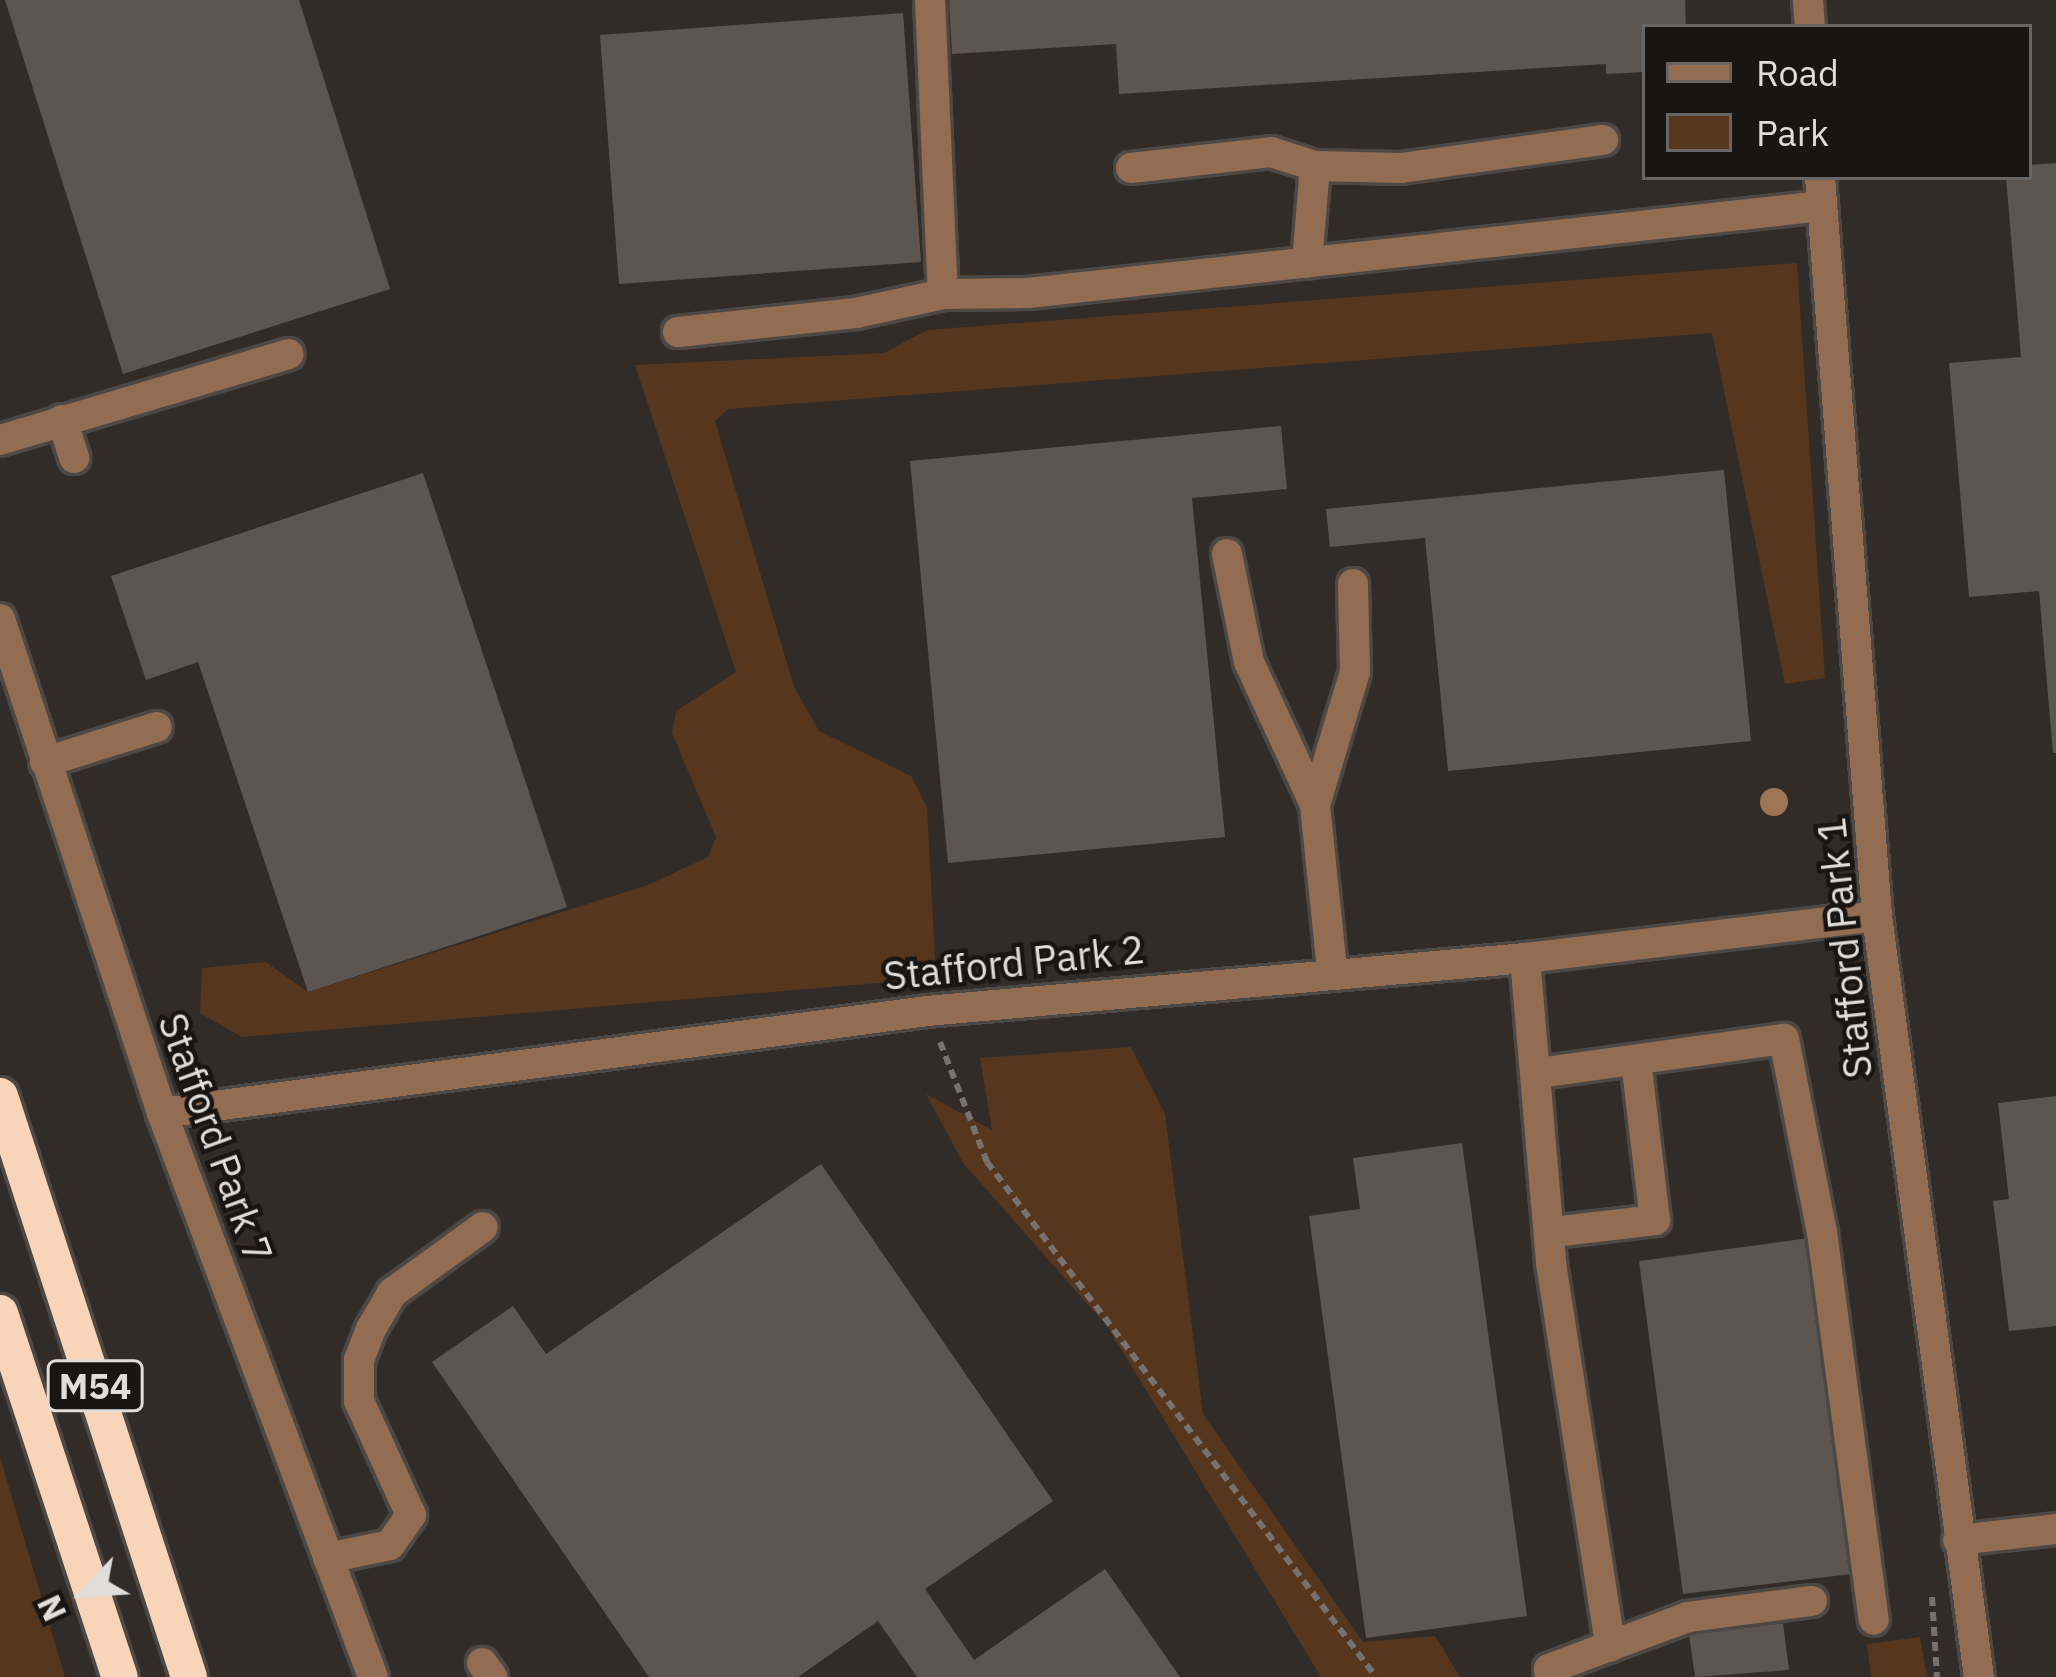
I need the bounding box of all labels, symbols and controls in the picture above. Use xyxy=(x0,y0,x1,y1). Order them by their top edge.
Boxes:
legend xyxy=(1642,24,2032,180)
text: Road xyxy=(1756,49,1839,96)
text: Park xyxy=(1756,109,1829,156)
street label: Stafford Park 1 xyxy=(1808,815,1882,1081)
street label: Stafford Park 2 xyxy=(881,926,1147,1000)
street label: Stafford Park 7 xyxy=(148,1007,282,1269)
road number: M54 xyxy=(44,1356,146,1416)
north arrow xyxy=(24,1533,144,1653)
text: N xyxy=(26,1589,75,1628)

